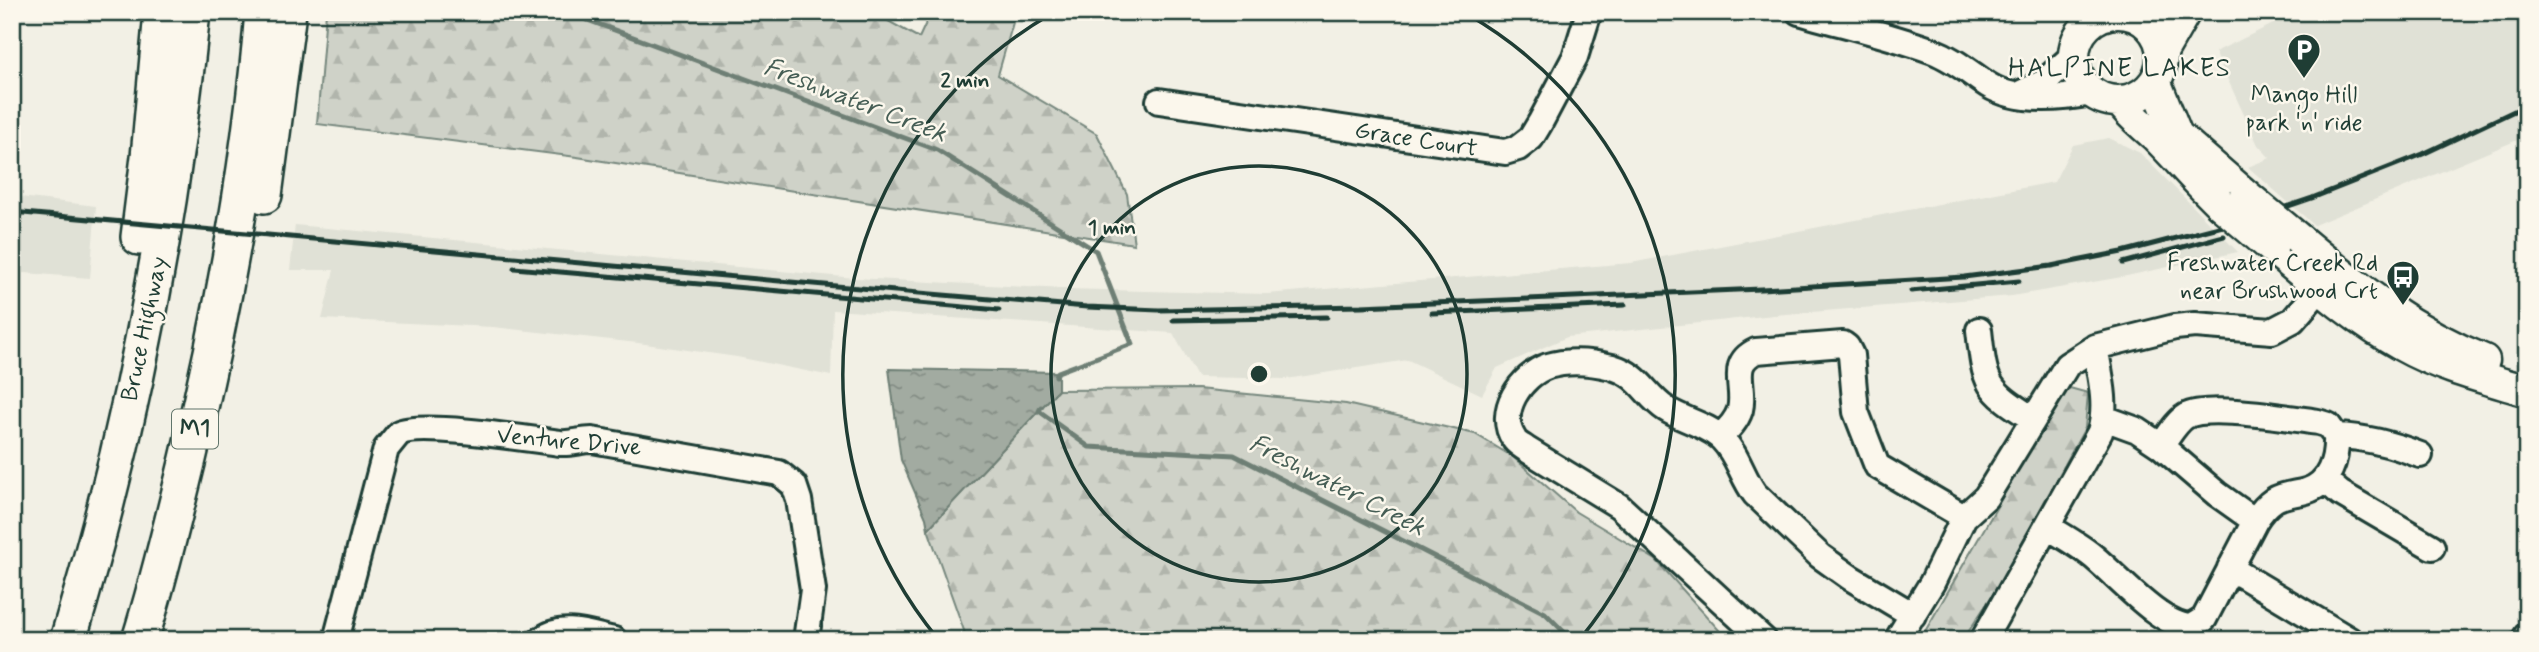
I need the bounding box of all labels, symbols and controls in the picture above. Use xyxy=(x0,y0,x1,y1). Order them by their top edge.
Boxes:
parking icon: Mango Hill park 'n' ride xyxy=(2285,31,2323,80)
water label: Freshwater Creek xyxy=(759,50,951,152)
district label: HALPINE LAKES xyxy=(2008,52,2232,86)
text: 2 min xyxy=(940,67,990,95)
place label: Mango Hill park 'n' ride xyxy=(2245,80,2363,139)
street label: Grace Court xyxy=(1352,115,1480,165)
text: 1 min xyxy=(1088,214,1136,242)
place label: Freshwater Creek Rd near Brushwood Crt xyxy=(2167,248,2378,307)
street label: Bruce Highway xyxy=(115,254,178,405)
bus stop icon: Freshwater Creek Rd near Brushwood Crt xyxy=(2384,258,2422,307)
centre of rings xyxy=(1247,362,1271,386)
road number: M1 xyxy=(172,410,218,448)
street label: Venture Drive xyxy=(495,420,643,464)
water label: Freshwater Creek xyxy=(1243,427,1431,545)

